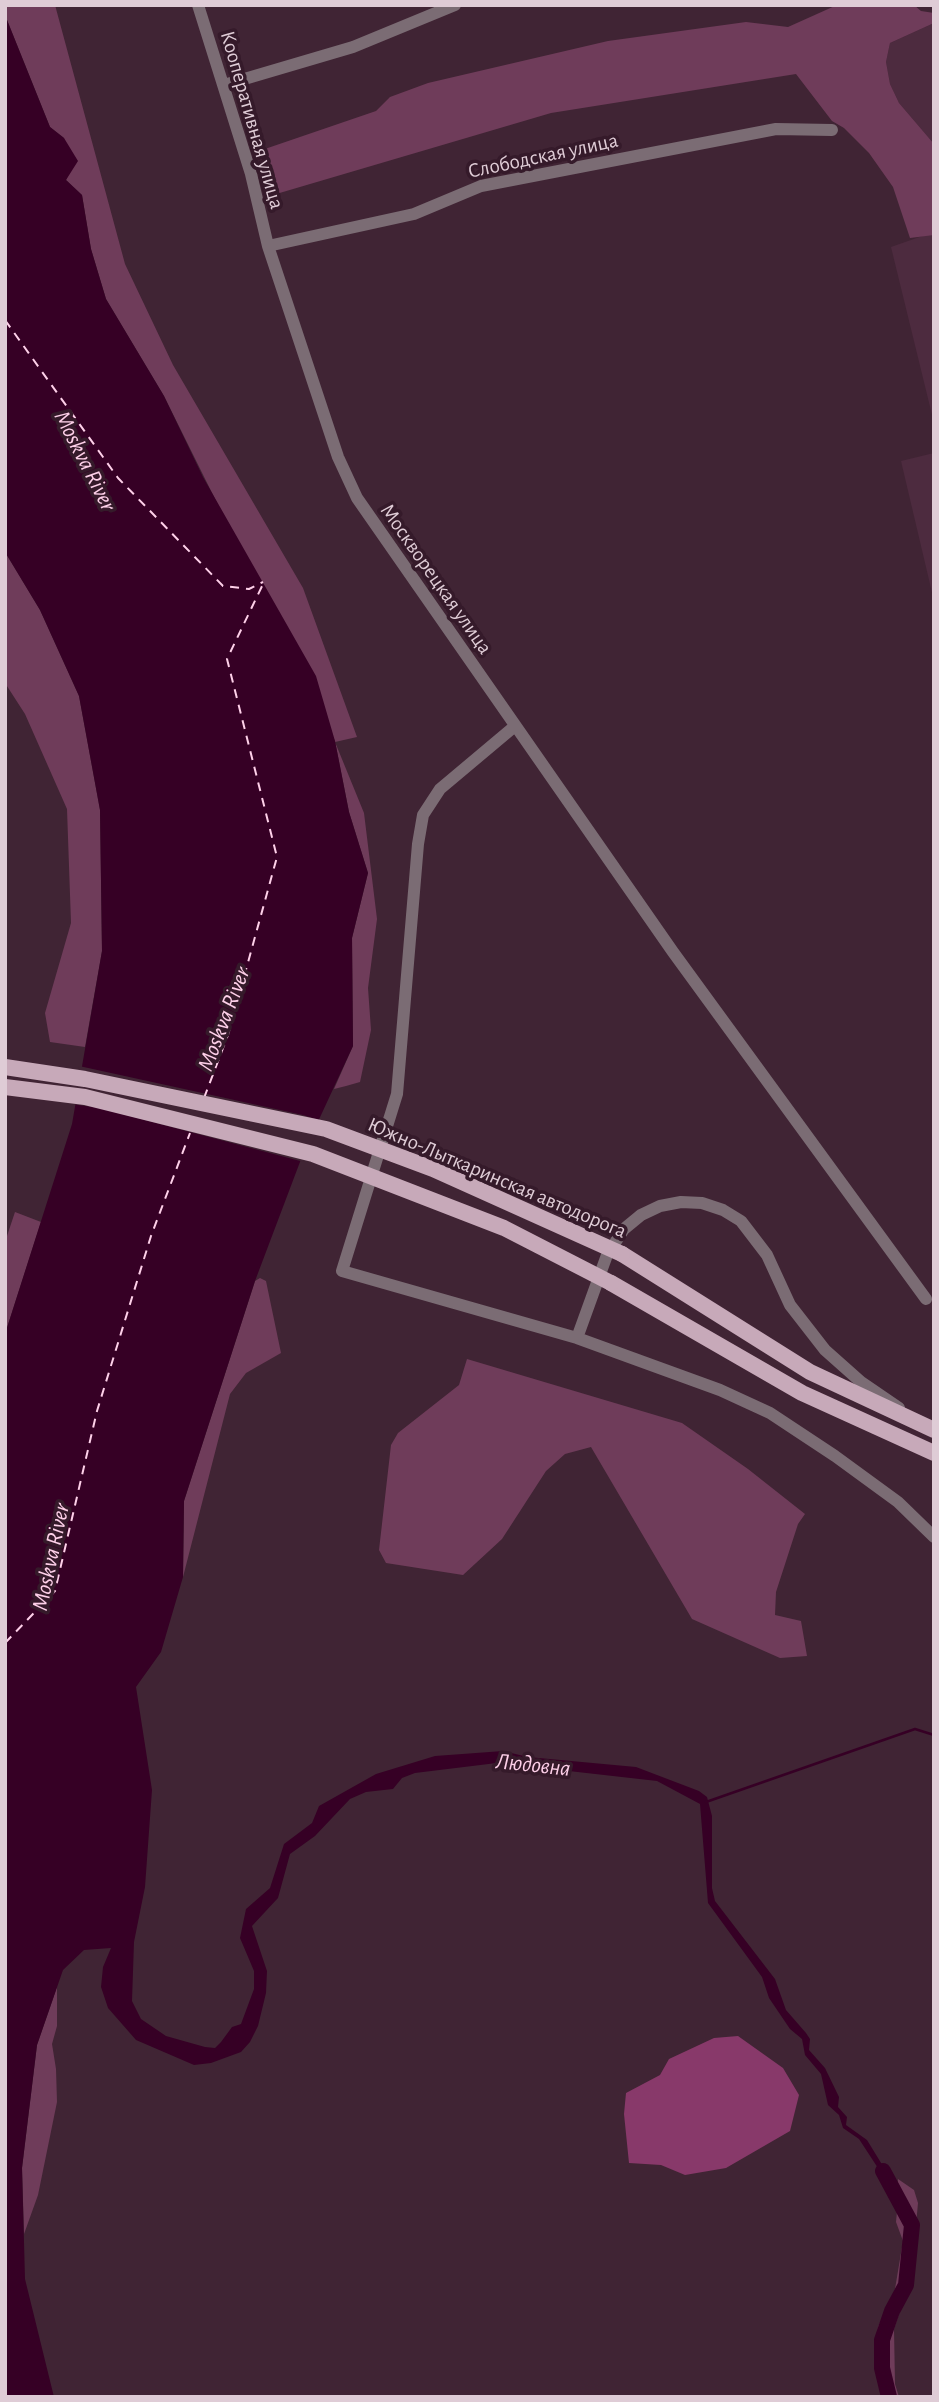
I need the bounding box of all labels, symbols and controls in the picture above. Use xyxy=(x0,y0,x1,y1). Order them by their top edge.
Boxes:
street label: Кооперативная улица xyxy=(214,28,290,212)
street label: Слободская улица xyxy=(466,128,620,184)
water label: Moskva River xyxy=(48,406,122,516)
street label: Москворецкая улица xyxy=(375,499,497,659)
water label: Moskva River xyxy=(192,963,256,1075)
street label: Южно-Лыткаринская автодорога xyxy=(364,1112,630,1244)
water label: Moskva River xyxy=(26,1501,76,1613)
water label: Людовна xyxy=(494,1747,572,1783)

